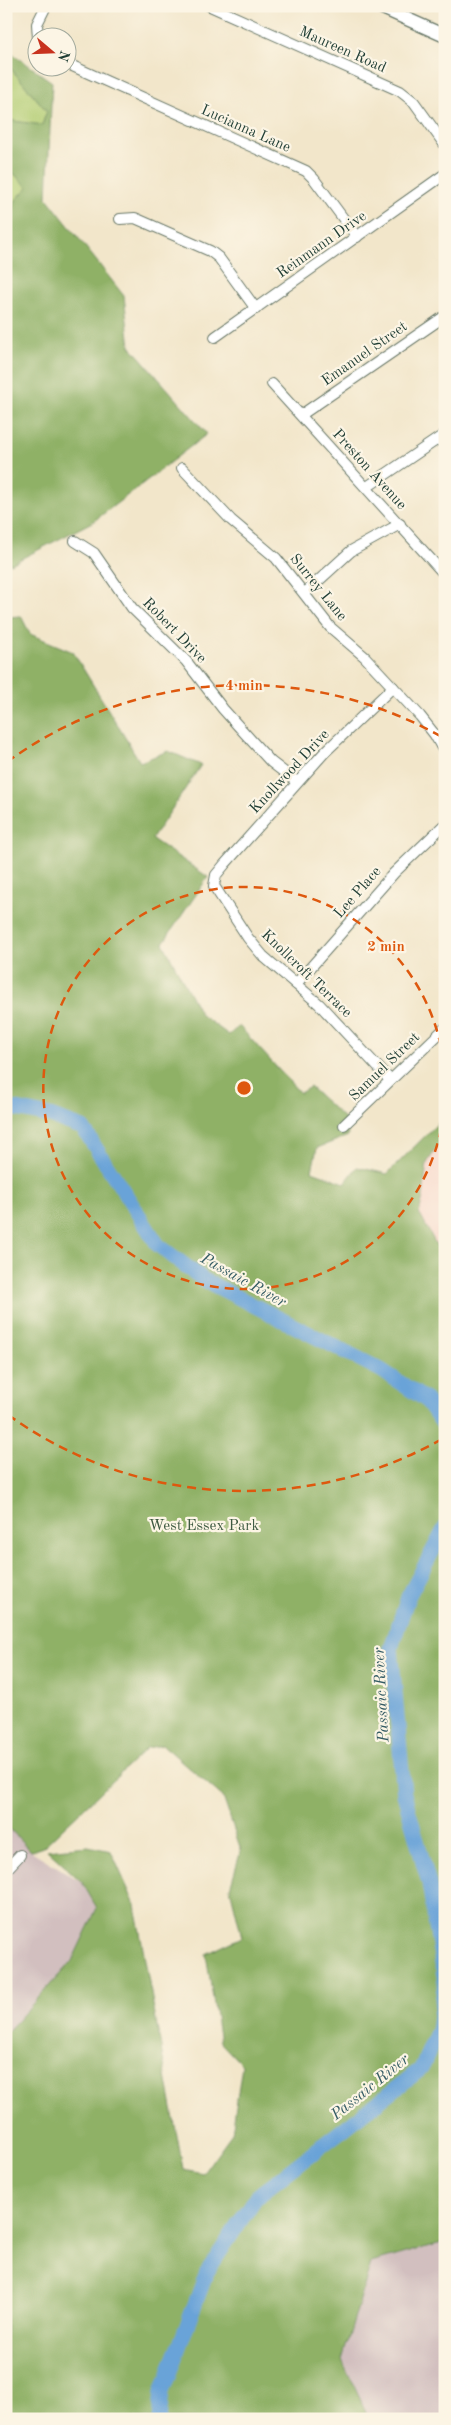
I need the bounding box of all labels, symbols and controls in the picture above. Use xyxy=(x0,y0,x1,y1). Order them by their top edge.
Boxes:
street label: Maureen Road xyxy=(297,24,388,76)
north arrow xyxy=(28,28,78,78)
text: N xyxy=(55,49,72,64)
street label: Lucianna Lane xyxy=(198,103,293,156)
street label: Reinmann Drive xyxy=(274,209,369,282)
street label: Emanuel Street xyxy=(319,319,410,389)
street label: Preston Avenue xyxy=(329,427,409,513)
street label: Surrey Lane xyxy=(286,552,349,624)
street label: Robert Drive xyxy=(139,595,209,667)
text: 4 min xyxy=(225,679,263,694)
street label: Knollwood Drive xyxy=(247,727,333,817)
street label: Lee Place xyxy=(332,864,385,922)
street label: Knollcroft Terrace xyxy=(258,927,354,1021)
text: 2 min xyxy=(367,940,405,955)
street label: Samuel Street xyxy=(347,1030,423,1104)
centre of rings xyxy=(235,1079,253,1097)
water label: Passaic River xyxy=(197,1250,289,1311)
park label: West Essex Park xyxy=(149,1519,259,1534)
water label: Passaic River xyxy=(371,1646,393,1744)
water label: Passaic River xyxy=(328,2051,413,2124)

